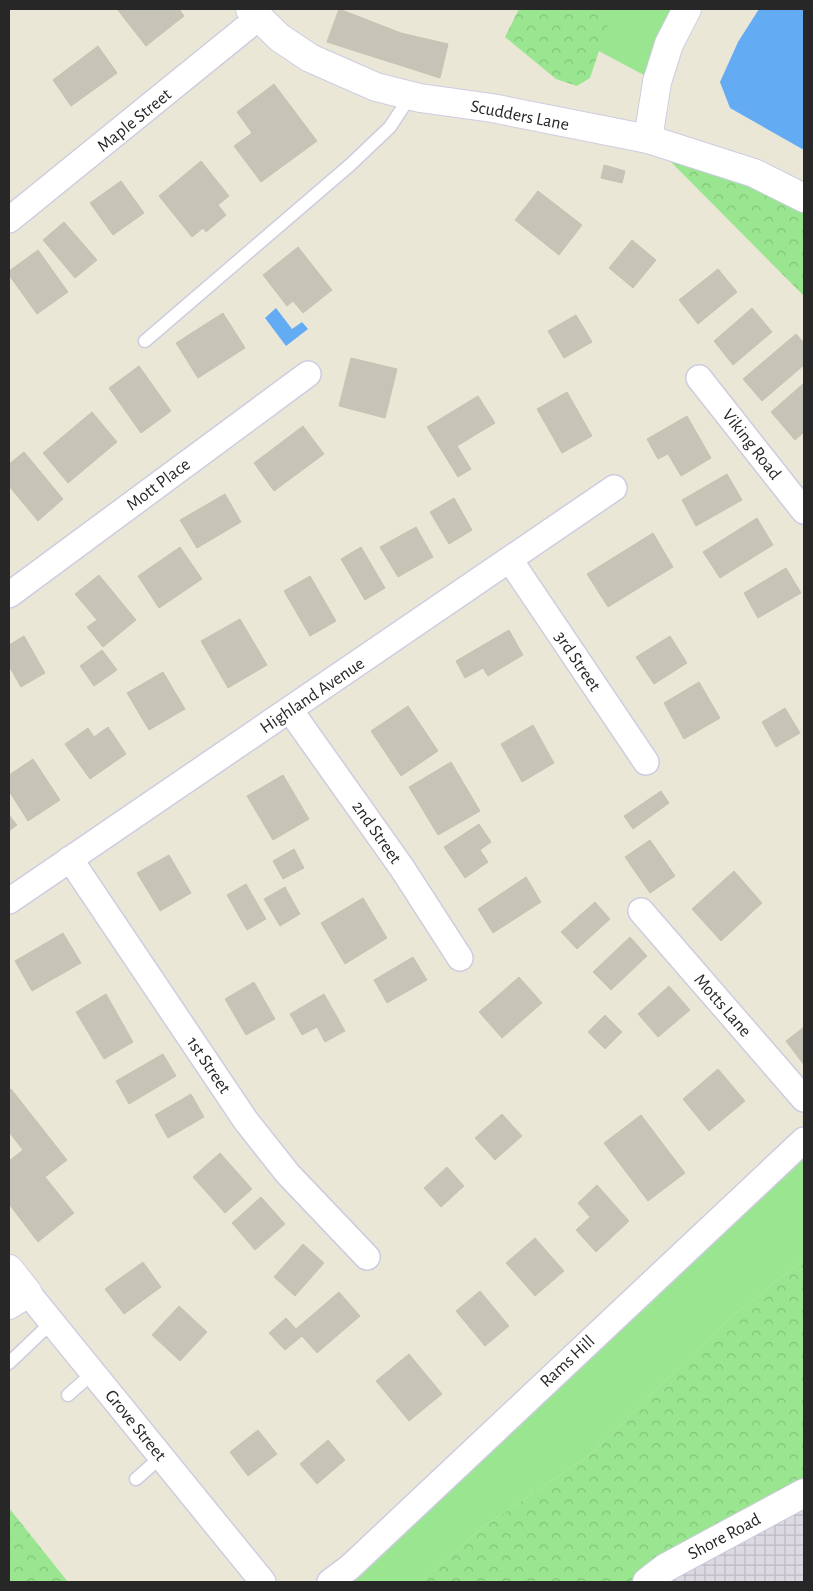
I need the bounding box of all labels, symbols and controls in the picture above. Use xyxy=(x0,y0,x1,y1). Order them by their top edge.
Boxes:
street label: Maple Street xyxy=(94,85,175,156)
street label: Scudders Lane xyxy=(469,98,571,134)
street label: Viking Road xyxy=(718,406,784,483)
street label: Mott Place xyxy=(123,455,194,514)
street label: 3rd Street xyxy=(551,628,604,695)
street label: Highland Avenue xyxy=(257,654,368,737)
street label: 2nd Street xyxy=(348,798,404,867)
street label: Motts Lane xyxy=(690,971,754,1041)
street label: 1st Street xyxy=(183,1034,234,1097)
street label: Rams Hill xyxy=(537,1332,598,1391)
street label: Grove Street xyxy=(101,1387,169,1465)
street label: Shore Road xyxy=(685,1510,764,1563)

